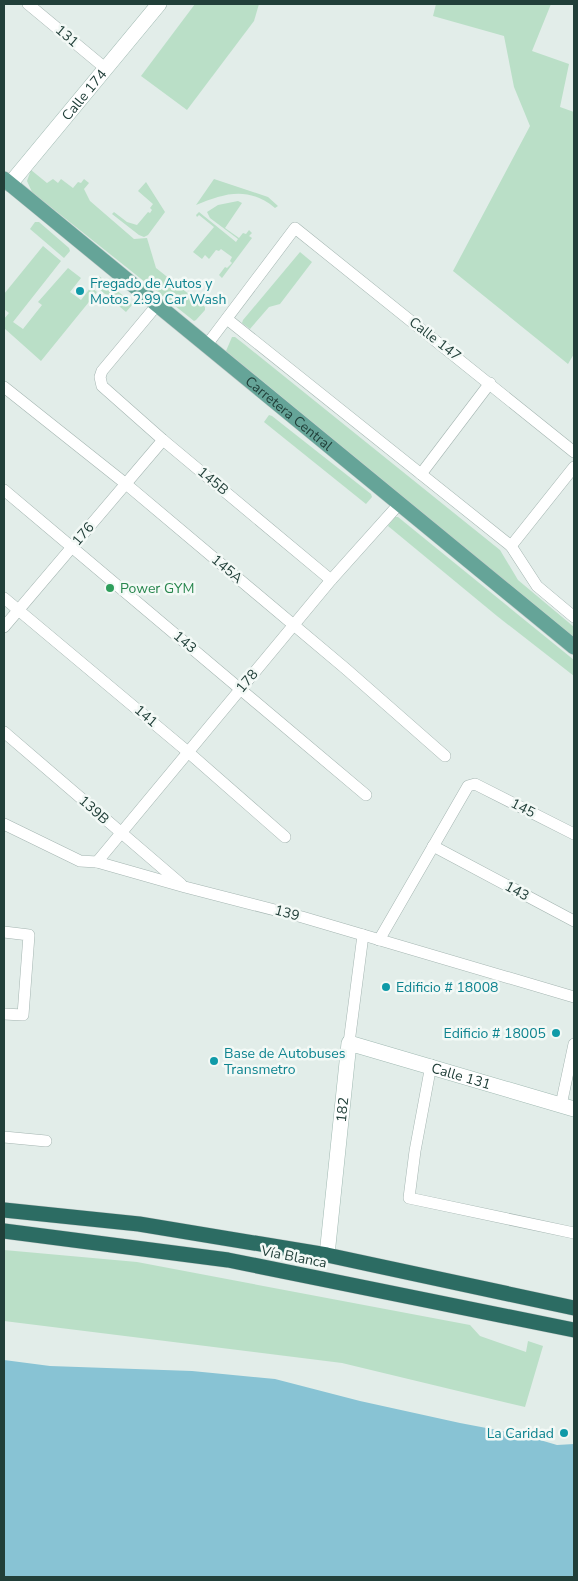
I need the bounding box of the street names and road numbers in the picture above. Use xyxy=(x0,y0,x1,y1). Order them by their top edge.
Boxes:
street label: 131 xyxy=(51,21,83,51)
street label: Calle 174 xyxy=(57,65,111,124)
street label: Calle 147 xyxy=(405,313,465,365)
street label: Carretera Central xyxy=(241,372,338,455)
street label: 145B xyxy=(194,463,232,499)
street label: 176 xyxy=(68,518,98,550)
street label: 145A xyxy=(207,550,247,588)
street label: 143 xyxy=(169,627,201,657)
street label: 178 xyxy=(232,665,262,697)
street label: 141 xyxy=(130,701,162,731)
street label: 139B xyxy=(75,791,113,829)
street label: 145 xyxy=(507,794,539,822)
street label: 143 xyxy=(501,877,533,905)
street label: 139 xyxy=(272,901,302,925)
street label: Calle 131 xyxy=(429,1058,493,1094)
street label: 182 xyxy=(331,1096,353,1123)
street label: Vía Blanca xyxy=(258,1241,329,1273)

